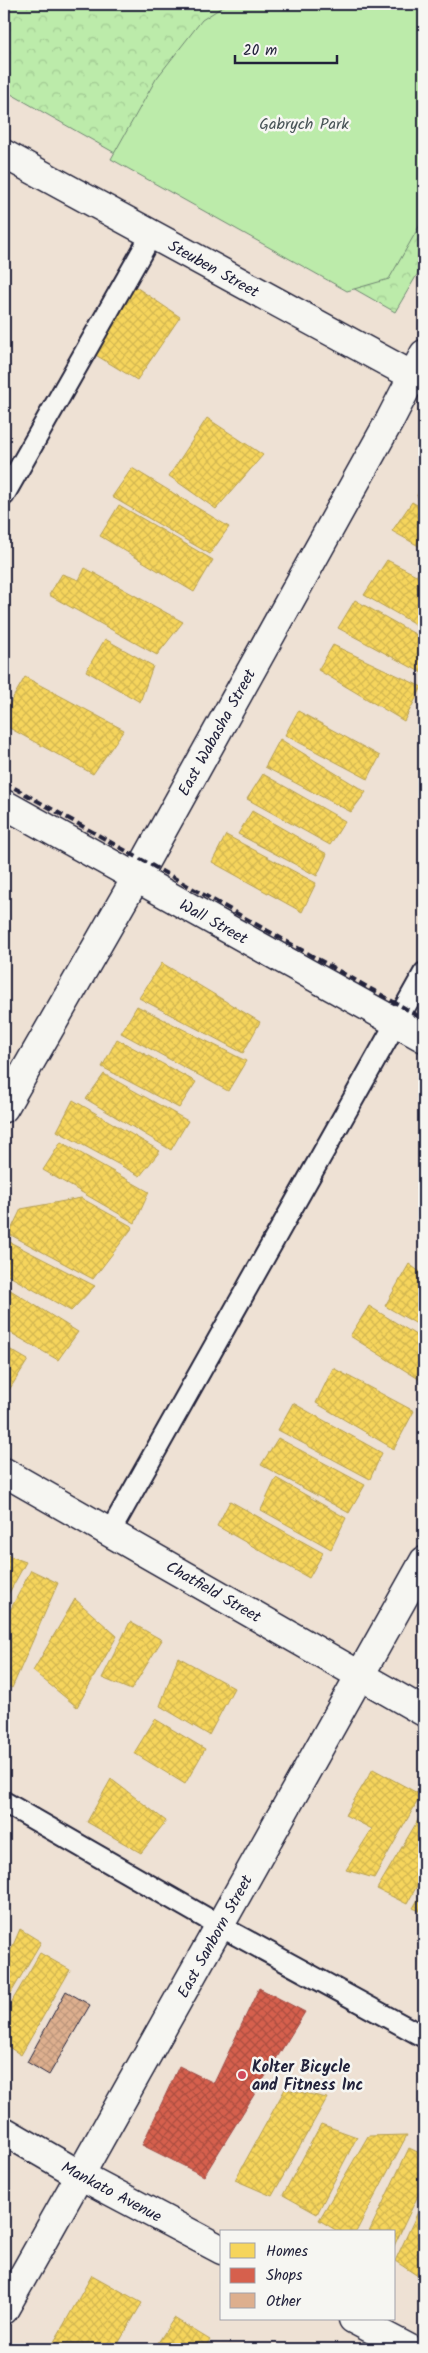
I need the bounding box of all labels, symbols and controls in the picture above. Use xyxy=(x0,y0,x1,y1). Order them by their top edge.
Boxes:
scale bar xyxy=(235,32,338,64)
text: 20 m xyxy=(243,39,277,63)
park label: Gabrych Park xyxy=(259,112,349,137)
street label: Steuben Street xyxy=(163,234,264,305)
street label: East Wabasha Street xyxy=(172,664,263,801)
street label: Wall Street xyxy=(174,893,253,952)
street label: Chatfield Street xyxy=(161,1555,266,1630)
street label: East Sanborn Street xyxy=(171,1870,260,2003)
place label: Kolter Bicycle and Fitness Inc xyxy=(252,2055,363,2098)
marker: Kolter Bicycle and Fitness Inc xyxy=(236,2069,248,2081)
street label: Mankato Avenue xyxy=(57,2155,166,2229)
legend xyxy=(220,2230,396,2320)
text: Homes xyxy=(266,2240,309,2264)
text: Shops xyxy=(266,2264,303,2288)
text: Other xyxy=(266,2290,302,2314)

